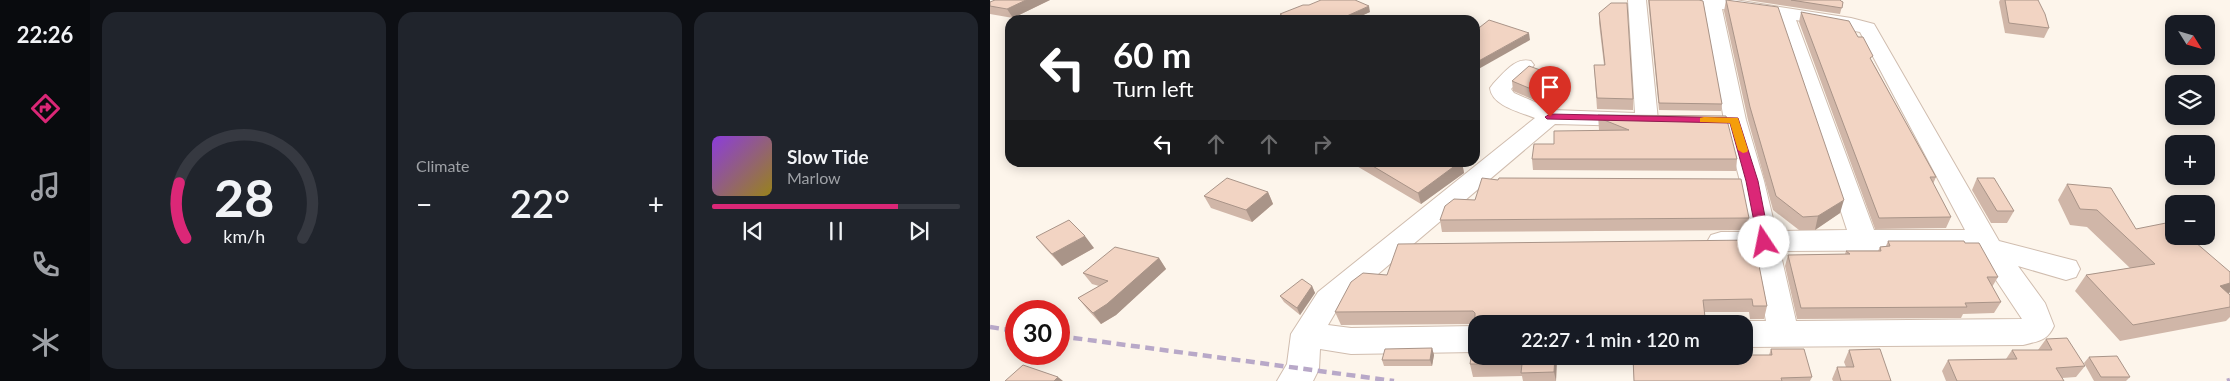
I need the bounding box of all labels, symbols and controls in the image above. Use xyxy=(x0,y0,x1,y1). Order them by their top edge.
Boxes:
north arrow xyxy=(2165,15,2215,65)
map controls xyxy=(2165,15,2215,245)
text: 22:26 xyxy=(17,21,73,48)
text: 60 m xyxy=(1113,33,1191,75)
icon: left xyxy=(1030,35,1095,100)
pin xyxy=(1529,66,1571,117)
icon: arrive xyxy=(1536,73,1564,101)
text: Turn left xyxy=(1113,75,1194,102)
button: layers xyxy=(2165,75,2215,125)
icon: directions xyxy=(28,91,63,126)
icon: left xyxy=(1149,130,1177,158)
icon: ahead xyxy=(1202,130,1230,158)
icon: ahead xyxy=(1255,130,1283,158)
icon: right xyxy=(1308,130,1336,158)
button: + xyxy=(2165,135,2215,185)
text: Slow Tide xyxy=(787,145,869,168)
text: Climate xyxy=(416,156,469,175)
text: 28 xyxy=(214,166,274,228)
text: Marlow xyxy=(787,168,841,187)
icon: music xyxy=(28,169,63,204)
text: 22° xyxy=(510,180,570,226)
text: − xyxy=(416,187,432,221)
text: + xyxy=(648,187,664,221)
button: − xyxy=(2165,195,2215,245)
position arrow xyxy=(1737,215,1789,267)
icon: previous xyxy=(739,217,767,245)
icon: pause xyxy=(822,217,850,245)
icon: next xyxy=(905,217,933,245)
text: km/h xyxy=(223,225,265,247)
icon: phone xyxy=(28,247,63,282)
speed limit sign: 30 xyxy=(1005,300,1070,365)
icon: climate xyxy=(28,325,63,360)
text: 22:27 · 1 min · 120 m xyxy=(1521,328,1700,351)

